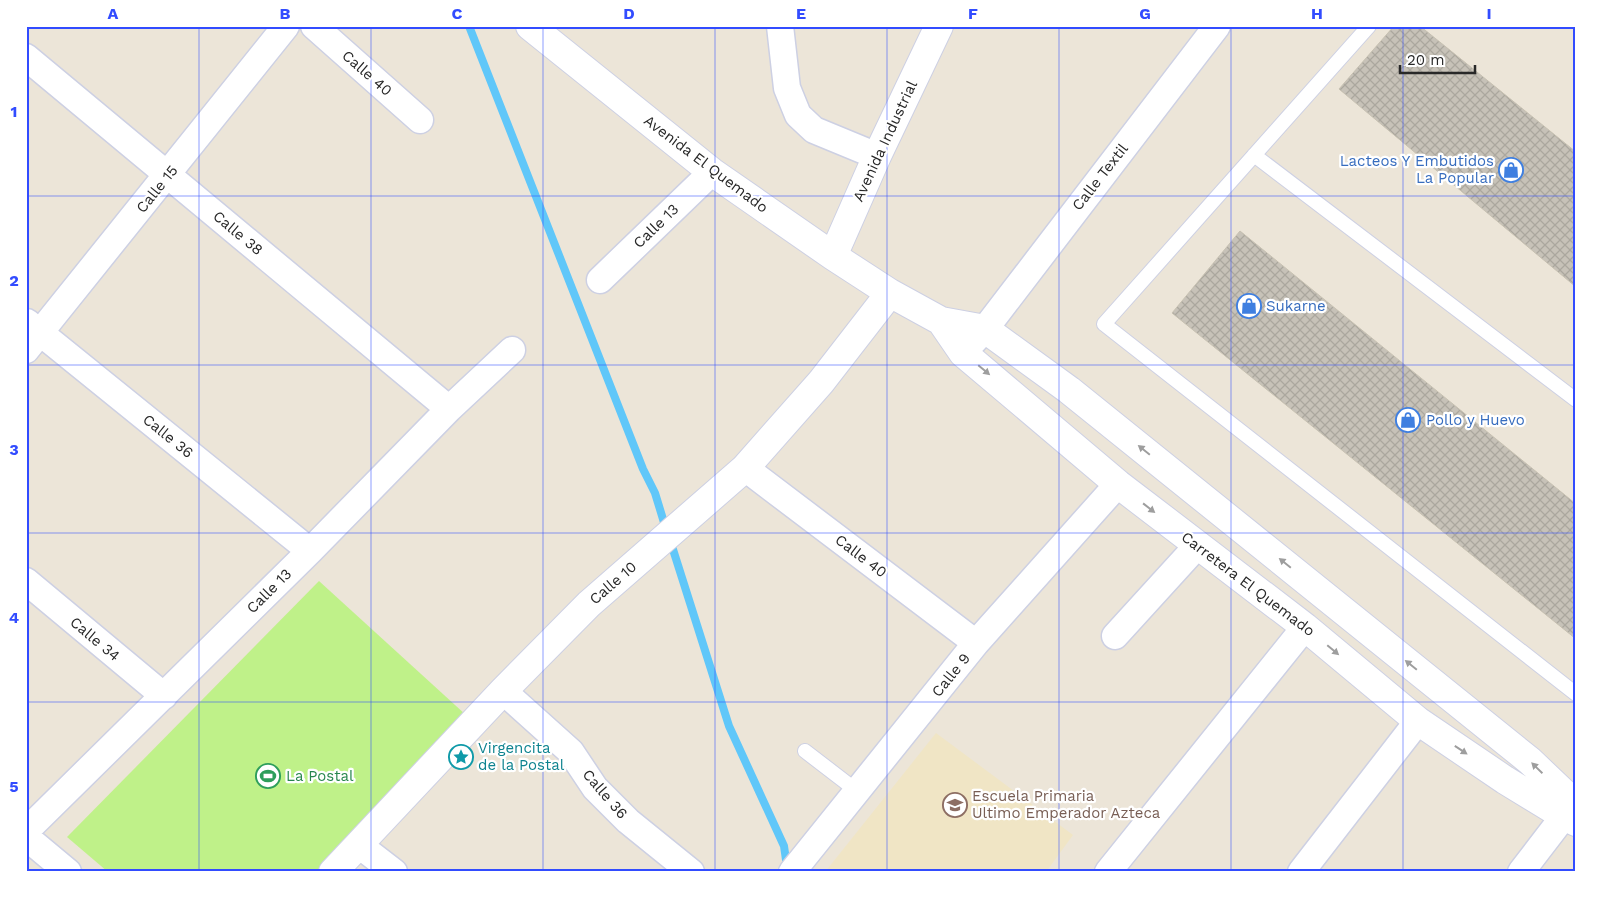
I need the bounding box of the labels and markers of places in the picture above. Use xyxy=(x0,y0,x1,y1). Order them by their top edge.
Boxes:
place label: Lacteos Y Embutidos La Popular xyxy=(1340,152,1494,187)
shop icon: Lacteos Y Embutidos La Popular xyxy=(1498,157,1524,183)
shop icon: Sukarne xyxy=(1236,293,1262,319)
place label: Sukarne xyxy=(1266,297,1326,315)
shop icon: Pollo y Huevo xyxy=(1395,407,1421,433)
place label: Pollo y Huevo xyxy=(1426,411,1525,429)
place label: Virgencita de la Postal xyxy=(478,739,565,774)
place icon: Virgencita de la Postal xyxy=(448,744,474,770)
sports icon: La Postal xyxy=(255,763,281,789)
place label: La Postal xyxy=(286,767,354,785)
place label: Escuela Primaria Ultimo Emperador Azteca xyxy=(972,787,1161,822)
school or university icon: Escuela Primaria Ultimo Emperador Azteca xyxy=(942,792,968,818)

